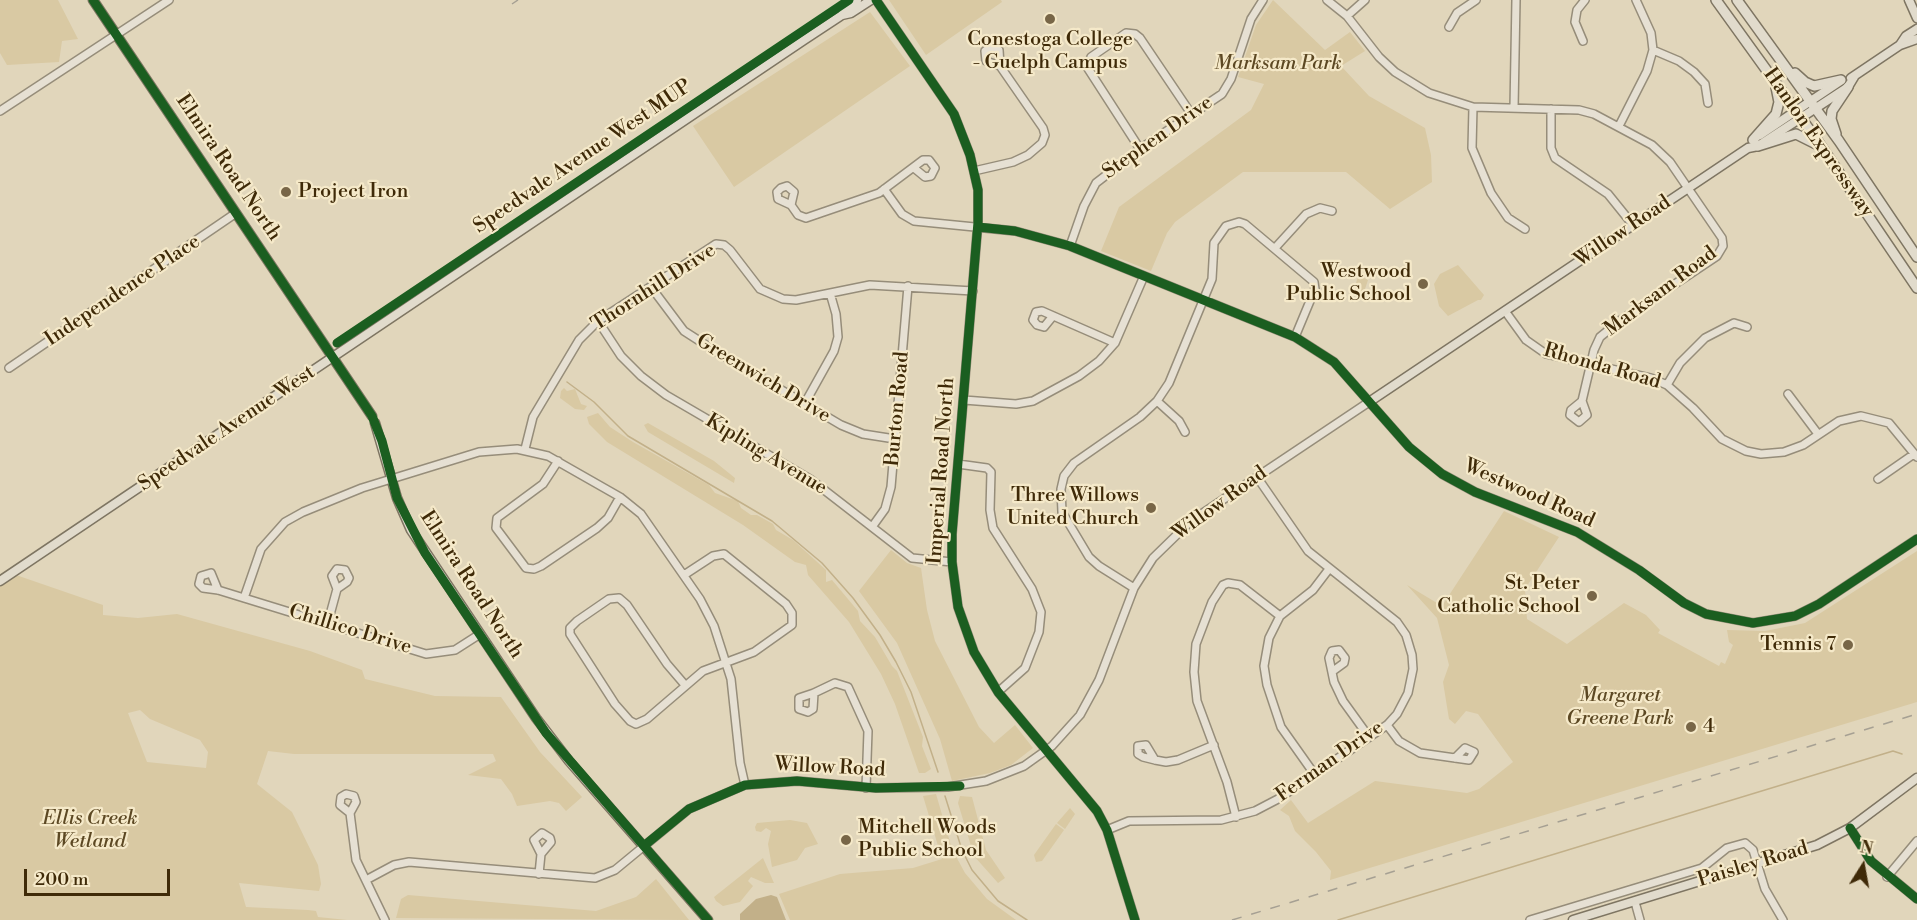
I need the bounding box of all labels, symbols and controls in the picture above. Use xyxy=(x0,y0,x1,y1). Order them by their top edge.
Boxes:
marker: Conestoga College - Guelph Campus xyxy=(1043,12,1057,26)
place label: Conestoga College - Guelph Campus xyxy=(967,28,1133,75)
park label: Marksam Park xyxy=(1214,52,1342,76)
street label: Hanlon Expressway xyxy=(1757,64,1879,222)
street label: Speedvale Avenue West MUP xyxy=(469,75,697,239)
street label: Elmira Road North xyxy=(170,90,286,246)
street label: Stephen Drive xyxy=(1098,91,1218,185)
place label: Project Iron xyxy=(298,180,408,204)
marker: Project Iron xyxy=(279,185,293,199)
street label: Willow Road xyxy=(1570,191,1676,273)
street label: Independence Place xyxy=(41,230,205,352)
street label: Thornhill Drive xyxy=(587,239,721,337)
street label: Marksam Road xyxy=(1600,242,1722,342)
place label: Westwood Public School xyxy=(1286,260,1411,307)
marker: Westwood Public School xyxy=(1416,277,1430,291)
street label: Greenwich Drive xyxy=(691,329,835,429)
street label: Rhonda Road xyxy=(1541,339,1663,395)
street label: Burton Road xyxy=(881,351,915,467)
street label: Speedvale Avenue West xyxy=(134,361,320,497)
street label: Imperial Road North xyxy=(923,377,961,565)
street label: Kipling Avenue xyxy=(701,409,831,501)
street label: Westwood Road xyxy=(1460,454,1598,534)
street label: Willow Road xyxy=(1168,462,1272,546)
place label: Three Willows United Church xyxy=(1007,484,1139,531)
marker: Three Willows United Church xyxy=(1144,501,1158,515)
street label: Elmira Road North xyxy=(414,507,528,663)
place label: St. Peter Catholic School xyxy=(1437,572,1580,619)
marker: St. Peter Catholic School xyxy=(1585,589,1599,603)
street label: Chillico Drive xyxy=(286,600,414,660)
place label: Tennis 7 xyxy=(1760,633,1836,657)
marker: Tennis 7 xyxy=(1841,638,1855,652)
park label: Margaret Greene Park xyxy=(1566,684,1674,731)
place label: 4 xyxy=(1703,715,1715,739)
street label: Ferman Drive xyxy=(1272,716,1388,808)
marker: 4 xyxy=(1684,720,1698,734)
street label: Willow Road xyxy=(774,753,886,783)
park label: Ellis Creek Wetland xyxy=(42,807,138,854)
place label: Mitchell Woods Public School xyxy=(858,816,996,863)
marker: Mitchell Woods Public School xyxy=(839,833,853,847)
north arrow xyxy=(1833,836,1893,896)
street label: Paisley Road xyxy=(1695,837,1811,893)
text: N xyxy=(1858,837,1875,859)
scale bar xyxy=(27,857,172,895)
text: 200 m xyxy=(35,868,89,891)

